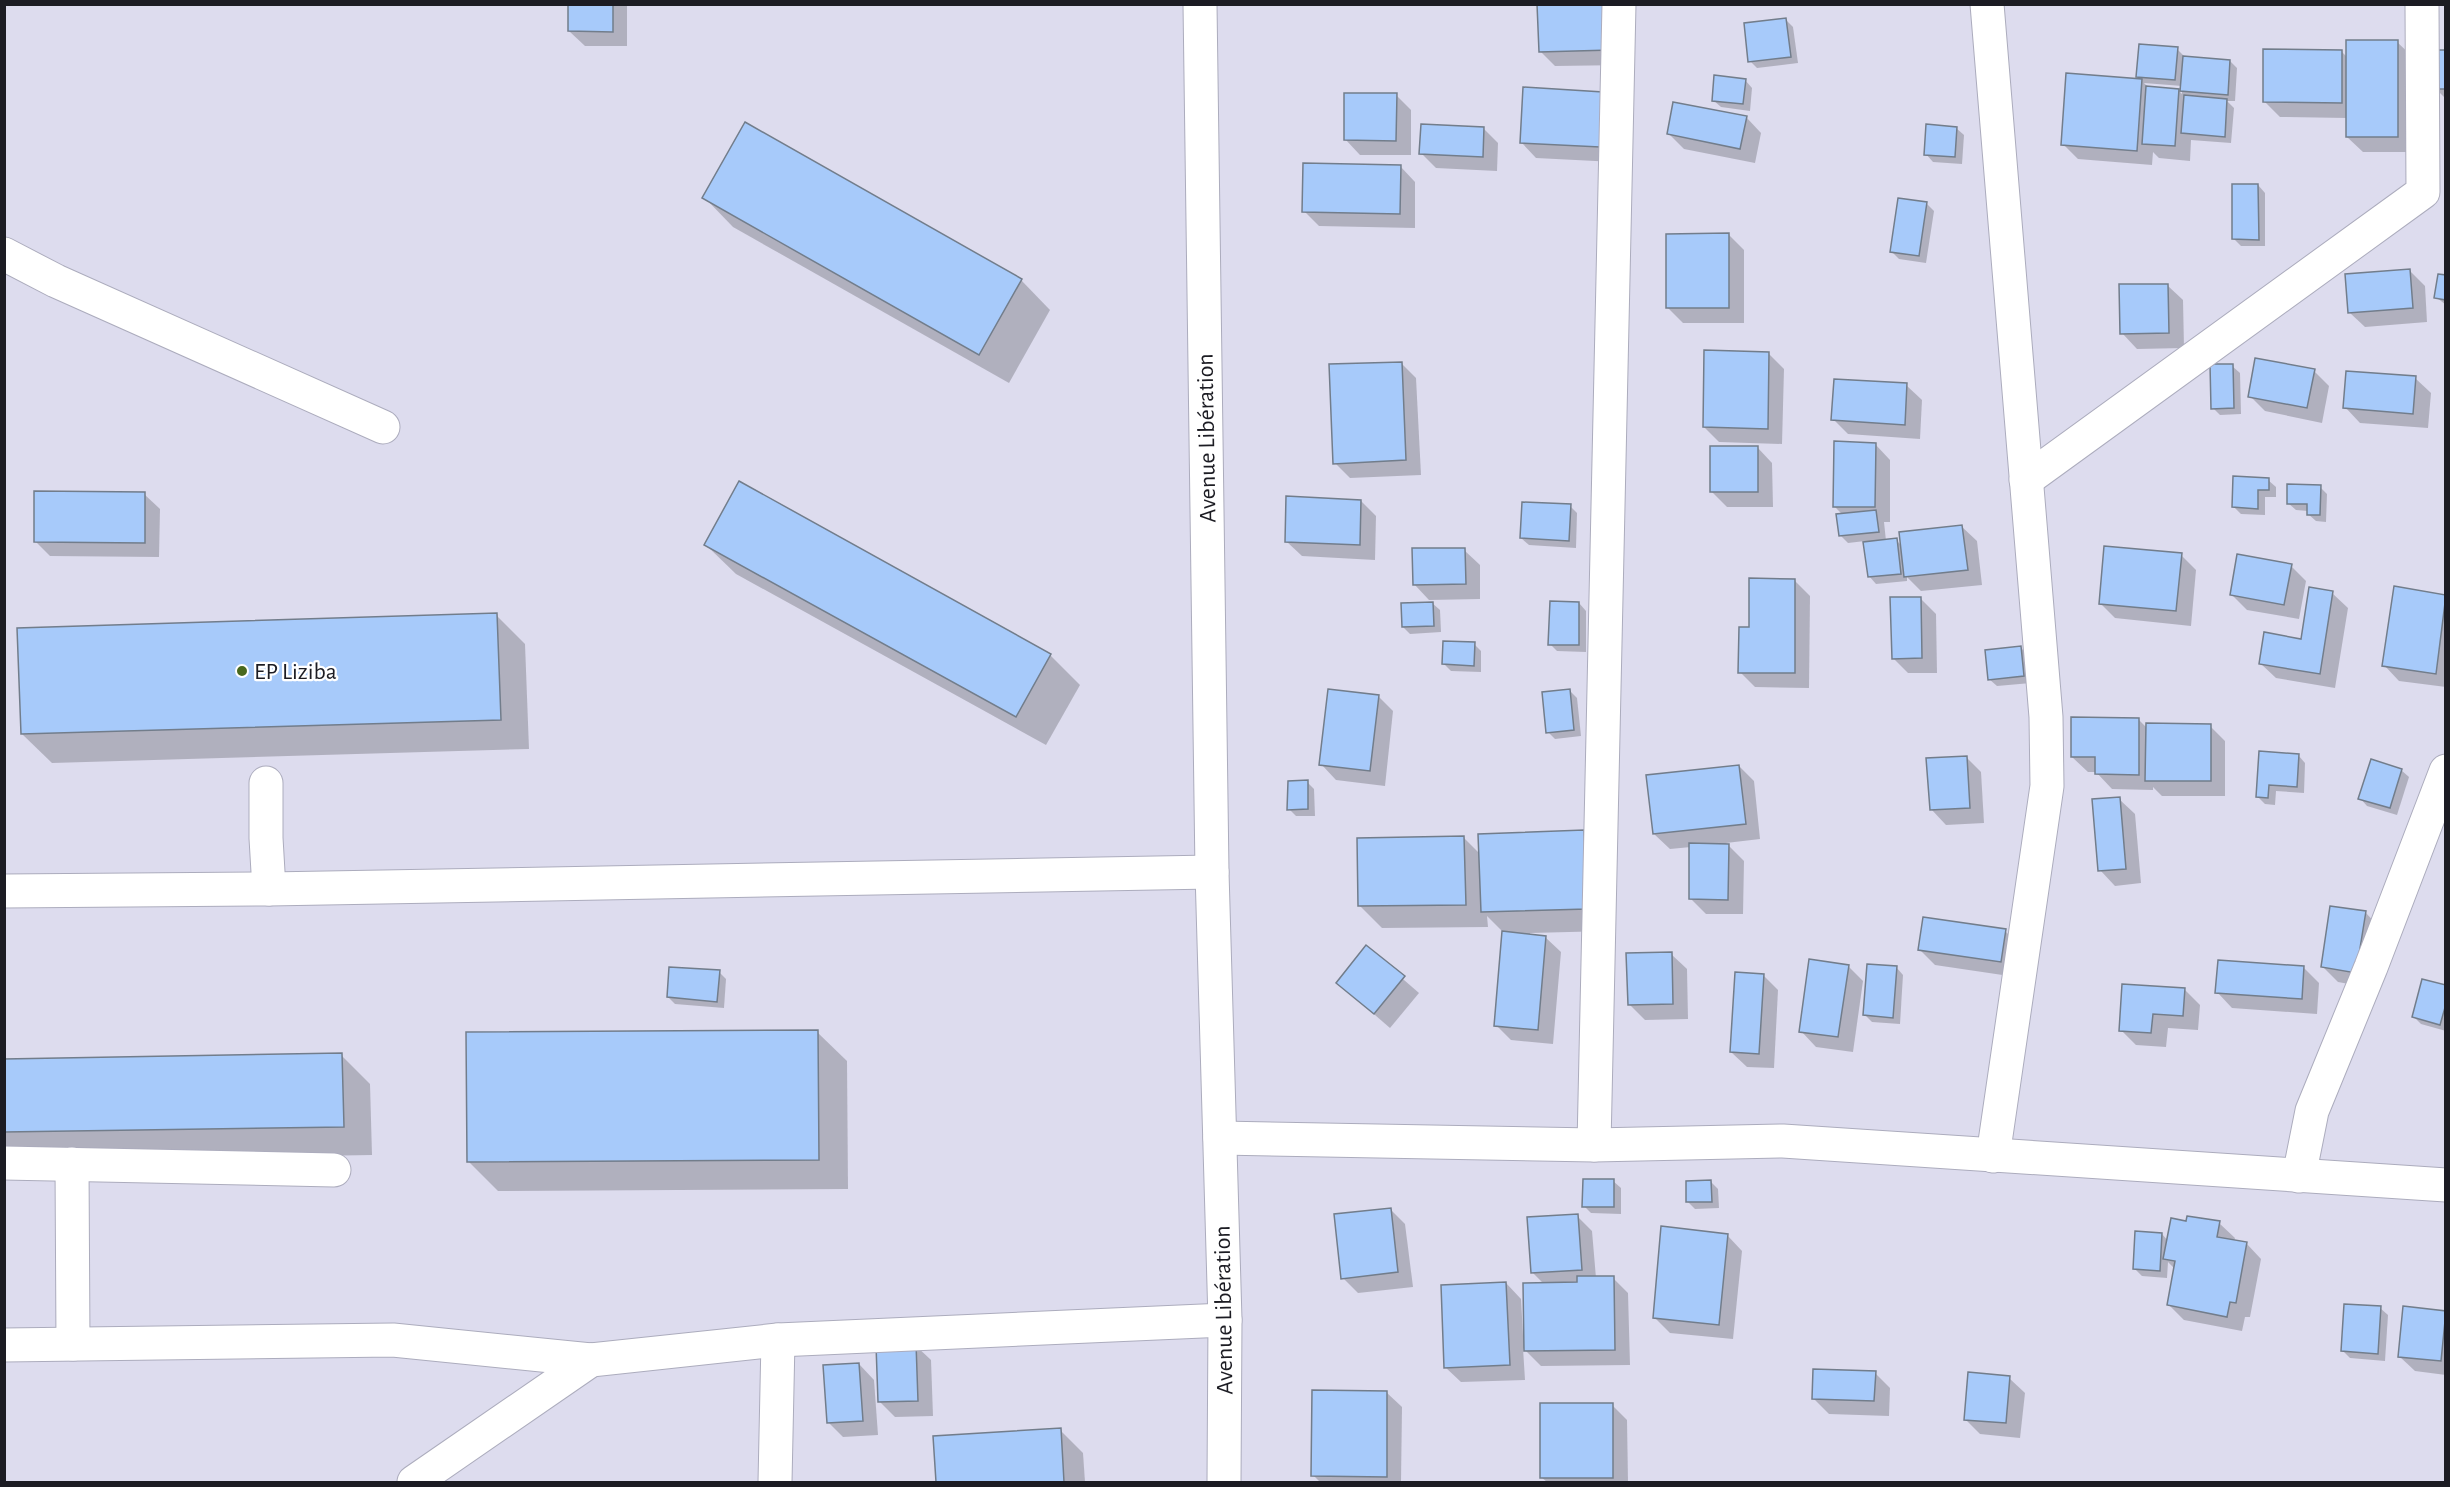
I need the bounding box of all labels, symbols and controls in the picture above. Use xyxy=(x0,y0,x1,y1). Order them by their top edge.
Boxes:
street label: Avenue Libération xyxy=(1194,353,1220,523)
place label: EP Liziba xyxy=(254,660,337,684)
marker: EP Liziba xyxy=(235,664,249,678)
street label: Avenue Libération xyxy=(1211,1225,1237,1395)

